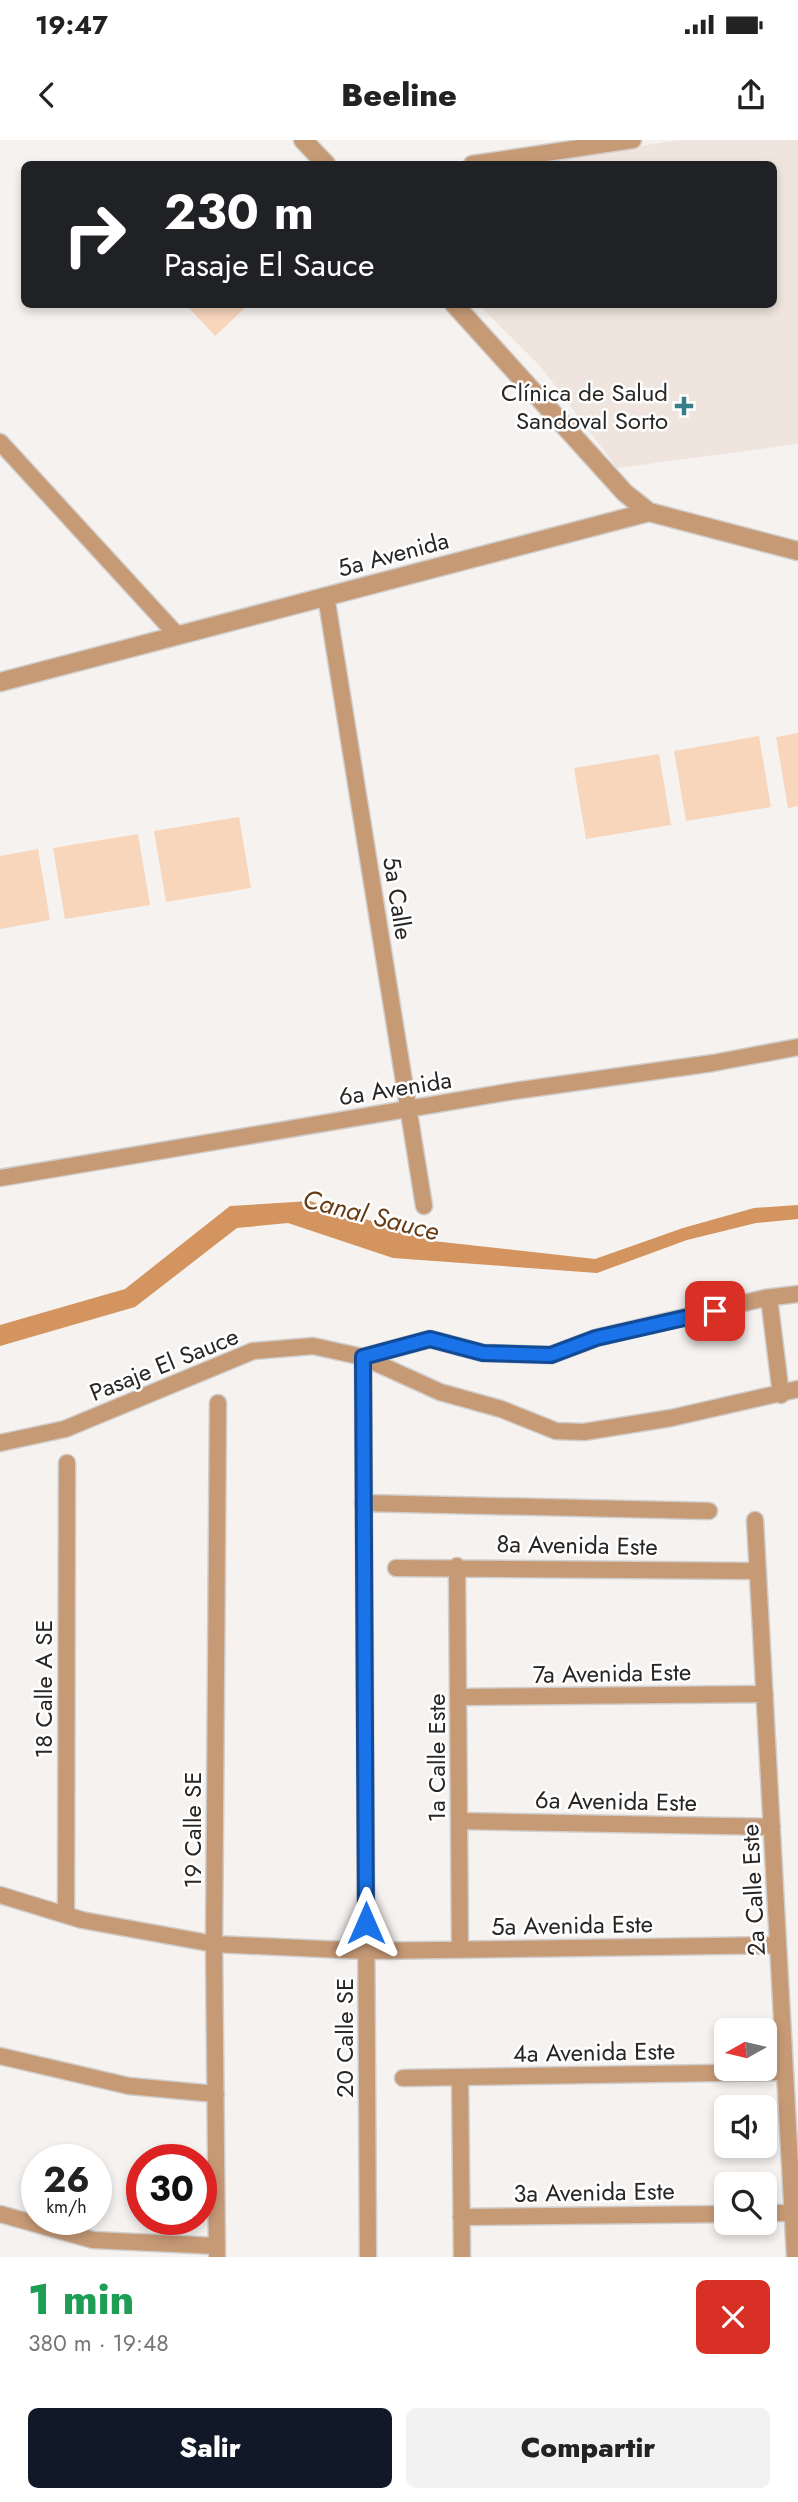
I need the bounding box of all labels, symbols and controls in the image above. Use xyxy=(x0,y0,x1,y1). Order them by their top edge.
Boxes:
text: 19:47 xyxy=(35,6,108,44)
text: Beeline xyxy=(341,72,457,118)
icon: back xyxy=(28,76,66,114)
icon: share xyxy=(732,76,770,114)
text: 230 m xyxy=(164,177,314,247)
icon: right xyxy=(49,189,140,280)
text: Pasaje El Sauce xyxy=(164,242,374,288)
place label: Clínica de Salud Sandoval Sorto xyxy=(501,375,668,438)
marker: Clínica de Salud Sandoval Sorto xyxy=(674,396,694,416)
street label: 5a Avenida xyxy=(334,522,452,586)
street label: 5a Calle xyxy=(374,854,422,942)
street label: 6a Avenida xyxy=(336,1062,454,1114)
water label: Canal Sauce xyxy=(299,1180,443,1250)
pin xyxy=(685,1281,745,1341)
icon: arrive xyxy=(696,1292,734,1330)
street label: Pasaje El Sauce xyxy=(84,1318,244,1410)
street label: 8a Avenida Este xyxy=(496,1526,658,1564)
street label: 18 Calle A SE xyxy=(26,1619,61,1759)
street label: 7a Avenida Este xyxy=(533,1654,691,1692)
street label: 1a Calle Este xyxy=(419,1693,454,1823)
street label: 19 Calle SE xyxy=(175,1772,210,1888)
street label: 6a Avenida Este xyxy=(535,1782,697,1820)
street label: 2a Calle Este xyxy=(732,1823,774,1957)
position arrow xyxy=(329,1886,403,1960)
street label: 5a Avenida Este xyxy=(491,1906,653,1944)
street label: 20 Calle SE xyxy=(327,1978,362,2098)
north arrow xyxy=(714,2018,777,2081)
map controls xyxy=(714,2018,777,2235)
street label: 4a Avenida Este xyxy=(513,2033,675,2071)
button: sound xyxy=(714,2095,777,2158)
speed limit sign: 30 xyxy=(126,2144,217,2235)
text: 26 xyxy=(43,2155,90,2205)
button: search xyxy=(714,2172,777,2235)
street label: 3a Avenida Este xyxy=(513,2173,675,2211)
text: km/h xyxy=(46,2194,87,2220)
text: 1 min xyxy=(28,2269,134,2330)
button: close xyxy=(696,2280,770,2354)
text: 380 m · 19:48 xyxy=(28,2326,169,2360)
button: Salir xyxy=(28,2408,392,2488)
button: Compartir xyxy=(406,2408,770,2488)

